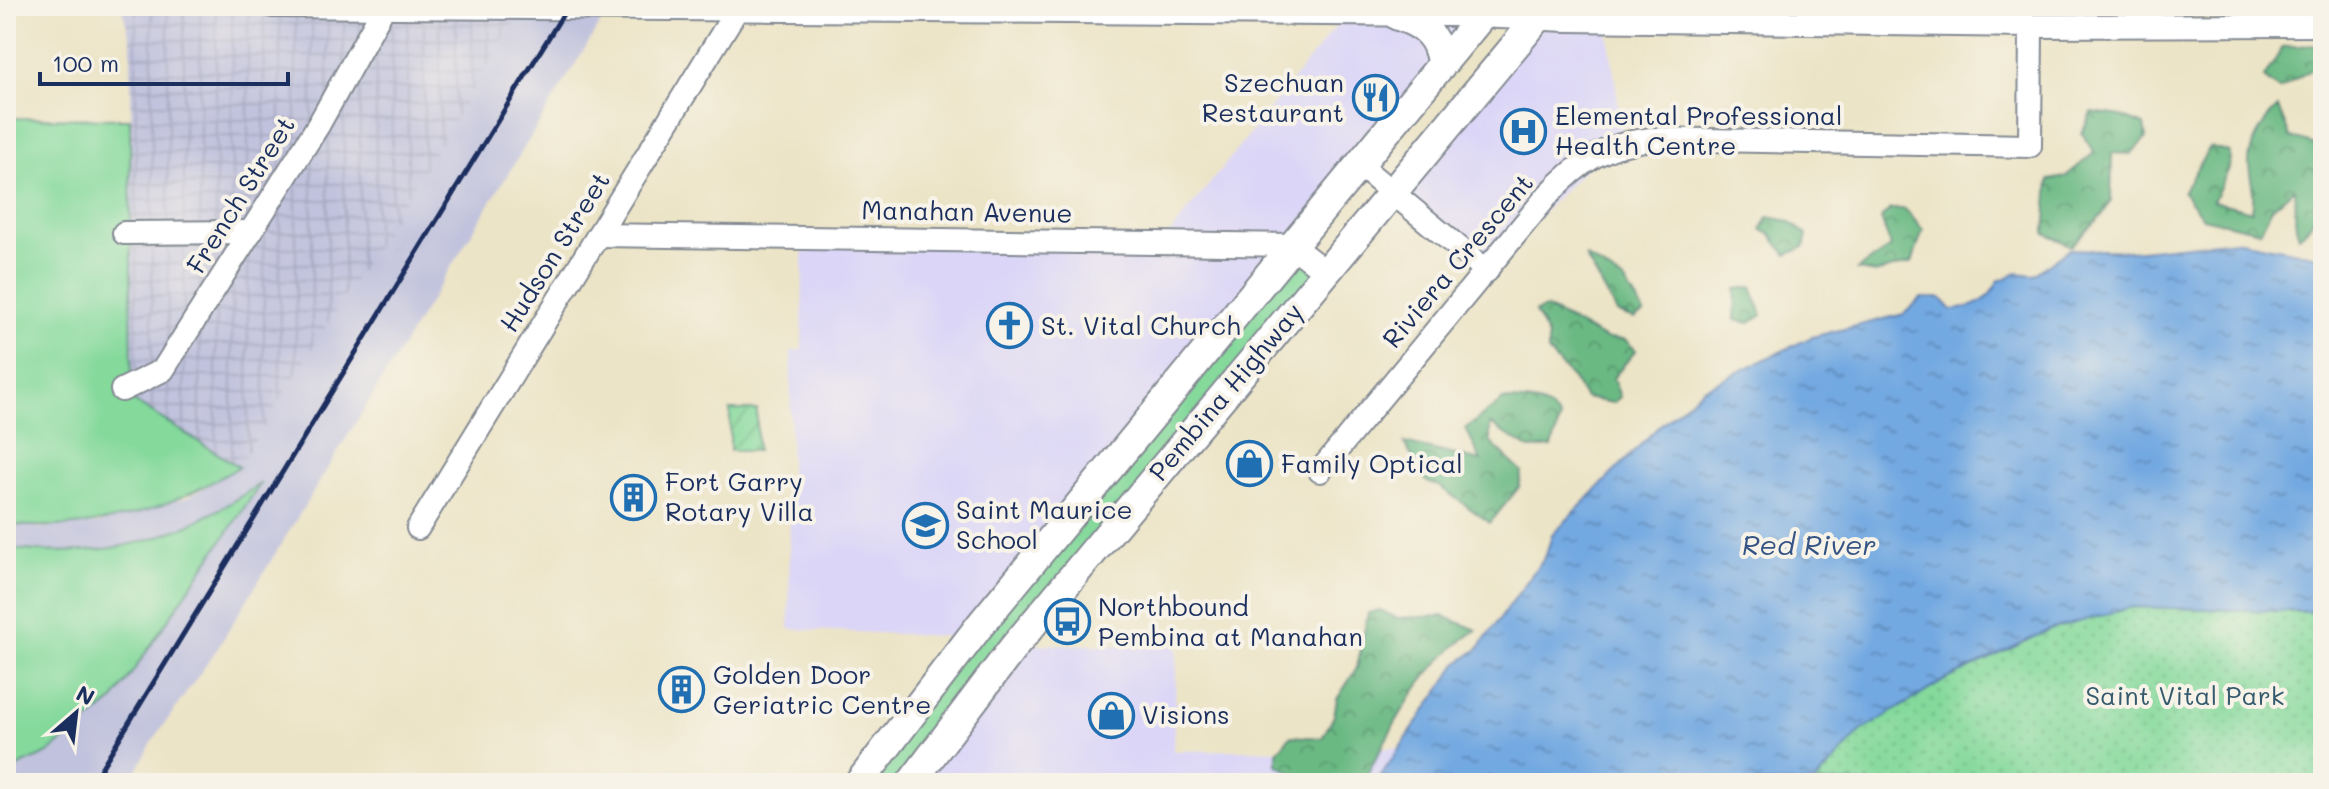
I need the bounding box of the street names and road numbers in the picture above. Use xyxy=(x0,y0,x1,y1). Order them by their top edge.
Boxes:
street label: French Street xyxy=(178,110,302,279)
street label: Hudson Street xyxy=(491,165,617,338)
street label: Riviera Crescent xyxy=(1374,166,1540,355)
street label: Manahan Avenue xyxy=(861,192,1073,230)
street label: Pembina Highway xyxy=(1141,295,1310,487)

